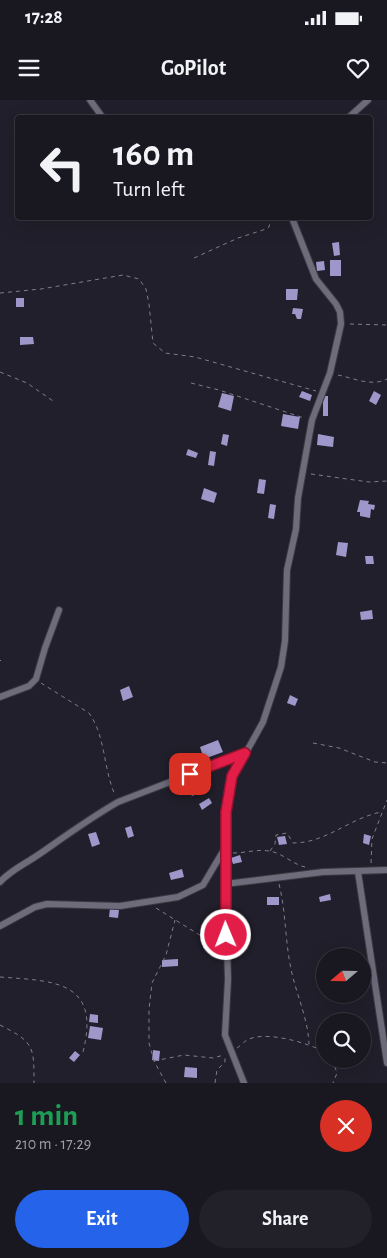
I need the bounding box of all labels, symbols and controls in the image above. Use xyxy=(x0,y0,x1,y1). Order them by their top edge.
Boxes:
text: 17:28 xyxy=(25,8,63,27)
icon: menu xyxy=(15,54,43,82)
icon: heart xyxy=(344,54,372,82)
text: GoPilot xyxy=(161,57,226,79)
icon: left xyxy=(30,135,95,200)
text: 160 m xyxy=(113,137,194,172)
text: Turn left xyxy=(113,178,185,200)
pin xyxy=(169,753,211,795)
icon: arrive xyxy=(176,760,204,788)
position arrow xyxy=(199,908,251,960)
north arrow xyxy=(316,948,371,1002)
map controls xyxy=(316,948,371,1068)
button: search xyxy=(316,1013,371,1068)
button: close xyxy=(320,1100,372,1152)
text: 1 min xyxy=(15,1101,78,1131)
text: 210 m · 17:29 xyxy=(15,1136,91,1152)
button: Exit xyxy=(15,1190,189,1248)
button: Share xyxy=(199,1190,372,1248)

